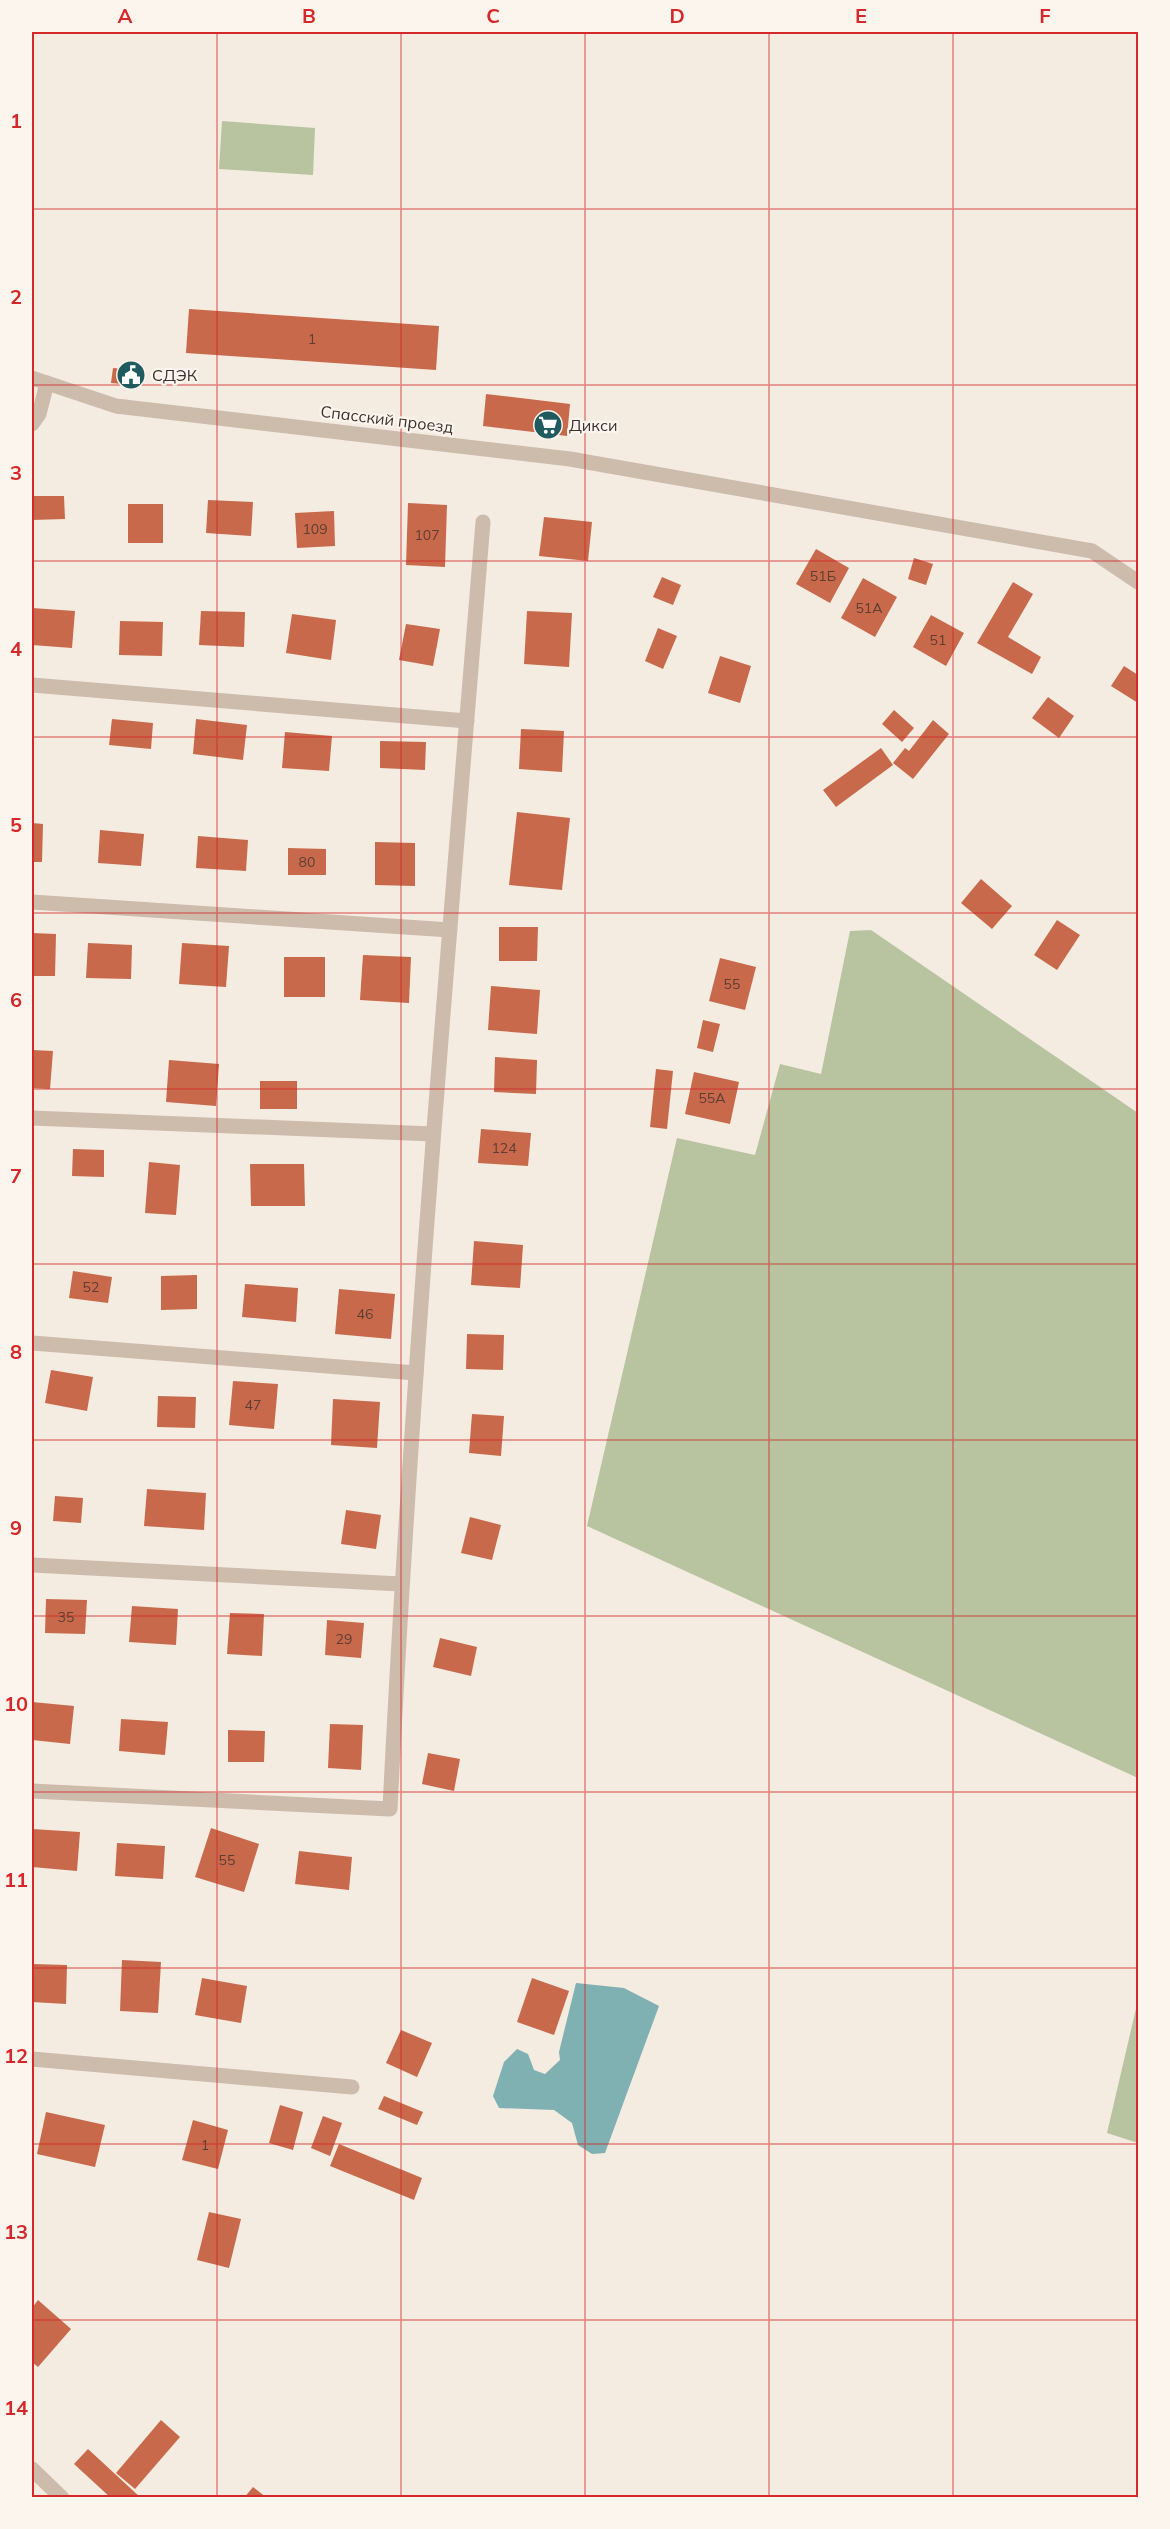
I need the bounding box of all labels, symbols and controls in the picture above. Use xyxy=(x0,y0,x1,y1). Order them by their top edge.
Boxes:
text: A xyxy=(118,3,133,28)
text: B xyxy=(302,3,316,28)
text: C xyxy=(486,3,500,28)
text: D xyxy=(669,3,685,28)
text: E xyxy=(855,3,867,28)
text: F xyxy=(1039,3,1051,28)
text: 1 xyxy=(10,108,22,133)
text: 2 xyxy=(10,284,22,309)
house number: 1 xyxy=(308,330,316,348)
public building icon: СДЭК xyxy=(115,359,147,391)
place label: СДЭК xyxy=(152,365,198,385)
street label: Спасский проезд xyxy=(319,401,455,437)
supermarket icon: Дикси xyxy=(532,409,564,441)
place label: Дикси xyxy=(569,415,618,435)
text: 3 xyxy=(10,460,22,485)
house number: 109 xyxy=(302,520,328,538)
house number: 107 xyxy=(414,526,440,544)
house number: 51Б xyxy=(810,567,836,585)
house number: 51А xyxy=(855,599,883,617)
house number: 51 xyxy=(930,631,946,649)
text: 4 xyxy=(10,636,22,661)
text: 5 xyxy=(10,812,22,837)
house number: 80 xyxy=(299,853,315,871)
house number: 55 xyxy=(724,975,740,993)
text: 6 xyxy=(10,987,22,1012)
house number: 55А xyxy=(698,1089,726,1107)
house number: 124 xyxy=(491,1139,517,1157)
text: 7 xyxy=(10,1163,22,1188)
house number: 52 xyxy=(83,1278,99,1296)
house number: 46 xyxy=(357,1305,373,1323)
text: 8 xyxy=(10,1339,22,1364)
house number: 47 xyxy=(245,1396,261,1414)
text: 9 xyxy=(10,1515,22,1540)
house number: 35 xyxy=(58,1608,74,1626)
house number: 29 xyxy=(336,1630,352,1648)
text: 10 xyxy=(4,1691,28,1716)
house number: 55 xyxy=(219,1851,235,1869)
text: 11 xyxy=(4,1867,28,1892)
text: 12 xyxy=(4,2043,28,2068)
house number: 1 xyxy=(201,2136,209,2154)
text: 13 xyxy=(4,2219,28,2244)
text: 14 xyxy=(4,2395,28,2420)

